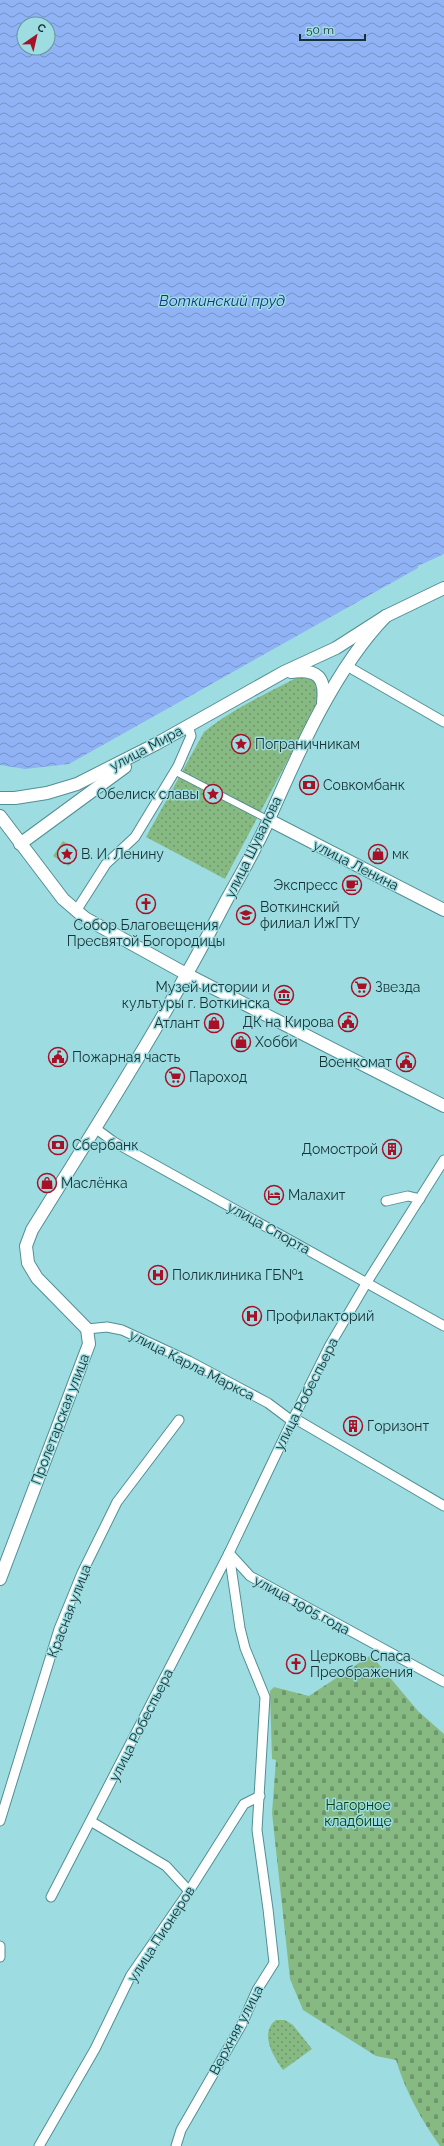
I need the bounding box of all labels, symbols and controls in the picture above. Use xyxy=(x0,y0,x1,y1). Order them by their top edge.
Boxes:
north arrow xyxy=(16,16,56,56)
scale bar xyxy=(300,16,365,42)
text: С xyxy=(35,21,48,36)
text: 50 m xyxy=(306,23,334,37)
water label: Воткинский пруд xyxy=(159,292,285,310)
street label: улица Мира xyxy=(107,722,185,774)
place icon: Пограничникам xyxy=(230,733,252,755)
place label: Пограничникам xyxy=(255,736,360,752)
bank icon: Совкомбанк xyxy=(298,774,320,796)
place label: Совкомбанк xyxy=(323,777,405,793)
place icon: Обелиск славы xyxy=(202,783,224,805)
place label: Обелиск славы xyxy=(97,786,199,802)
street label: улица Шувалова xyxy=(222,794,284,900)
street label: улица Ленина xyxy=(311,837,401,893)
place icon: В. И. Ленину xyxy=(56,843,78,865)
shop icon: мк xyxy=(367,843,389,865)
place label: В. И. Ленину xyxy=(81,846,164,862)
place label: мк xyxy=(392,846,409,862)
cafe icon: Экспресс xyxy=(341,874,363,896)
place label: Экспресс xyxy=(273,877,338,893)
church icon: Собор Благовещения Пресвятой Богородицы xyxy=(135,893,157,915)
place label: Воткинский филиал ИжГТУ xyxy=(260,899,360,931)
school or university icon: Воткинский филиал ИжГТУ xyxy=(235,904,257,926)
place label: Собор Благовещения Пресвятой Богородицы xyxy=(67,917,225,949)
supermarket icon: Звезда xyxy=(350,976,372,998)
place label: Музей истории и культуры г. Воткинска xyxy=(122,979,270,1011)
place label: Звезда xyxy=(375,979,421,995)
museum icon: Музей истории и культуры г. Воткинска xyxy=(273,984,295,1006)
public building icon: ДК на Кирова xyxy=(337,1011,359,1033)
shop icon: Атлант xyxy=(203,1012,225,1034)
place label: ДК на Кирова xyxy=(243,1014,334,1030)
place label: Атлант xyxy=(154,1015,200,1031)
shop icon: Хобби xyxy=(230,1031,252,1053)
place label: Хобби xyxy=(255,1034,298,1050)
public building icon: Пожарная часть xyxy=(47,1046,69,1068)
place label: Пожарная часть xyxy=(72,1049,180,1065)
public building icon: Военкомат xyxy=(395,1051,417,1073)
place label: Военкомат xyxy=(319,1054,392,1070)
supermarket icon: Пароход xyxy=(164,1066,186,1088)
place label: Пароход xyxy=(189,1069,247,1085)
bank icon: Сбербанк xyxy=(47,1134,69,1156)
place label: Сбербанк xyxy=(72,1137,139,1153)
building icon: Домострой xyxy=(381,1138,403,1160)
place label: Домострой xyxy=(301,1141,378,1157)
shop icon: Маслёнка xyxy=(36,1172,58,1194)
place label: Маслёнка xyxy=(61,1175,128,1191)
hotel icon: Малахит xyxy=(263,1184,285,1206)
place label: Малахит xyxy=(288,1187,346,1203)
street label: улица Спорта xyxy=(225,1199,313,1257)
hospital icon: Поликлиника ГБ№1 xyxy=(147,1264,169,1286)
place label: Поликлиника ГБ№1 xyxy=(172,1267,303,1283)
hospital icon: Профилакторий xyxy=(241,1305,263,1327)
place label: Профилакторий xyxy=(266,1308,374,1324)
street label: улица Карла Маркса xyxy=(127,1327,257,1403)
street label: улица Робеспьера xyxy=(271,1335,341,1453)
street label: Пролетарская улица xyxy=(28,1351,92,1487)
building icon: Горизонт xyxy=(342,1415,364,1437)
place label: Горизонт xyxy=(367,1418,429,1434)
street label: Красная улица xyxy=(44,1562,94,1660)
street label: улица 1905 года xyxy=(251,1572,353,1638)
place label: Церковь Спаса Преображения xyxy=(310,1648,413,1680)
church icon: Церковь Спаса Преображения xyxy=(285,1653,307,1675)
street label: улица Робеспьера xyxy=(106,1666,176,1784)
park label: Нагорное кладбище xyxy=(324,1797,392,1829)
street label: улица Пионеров xyxy=(124,1883,198,1985)
street label: Верхняя улица xyxy=(206,1983,266,2077)

